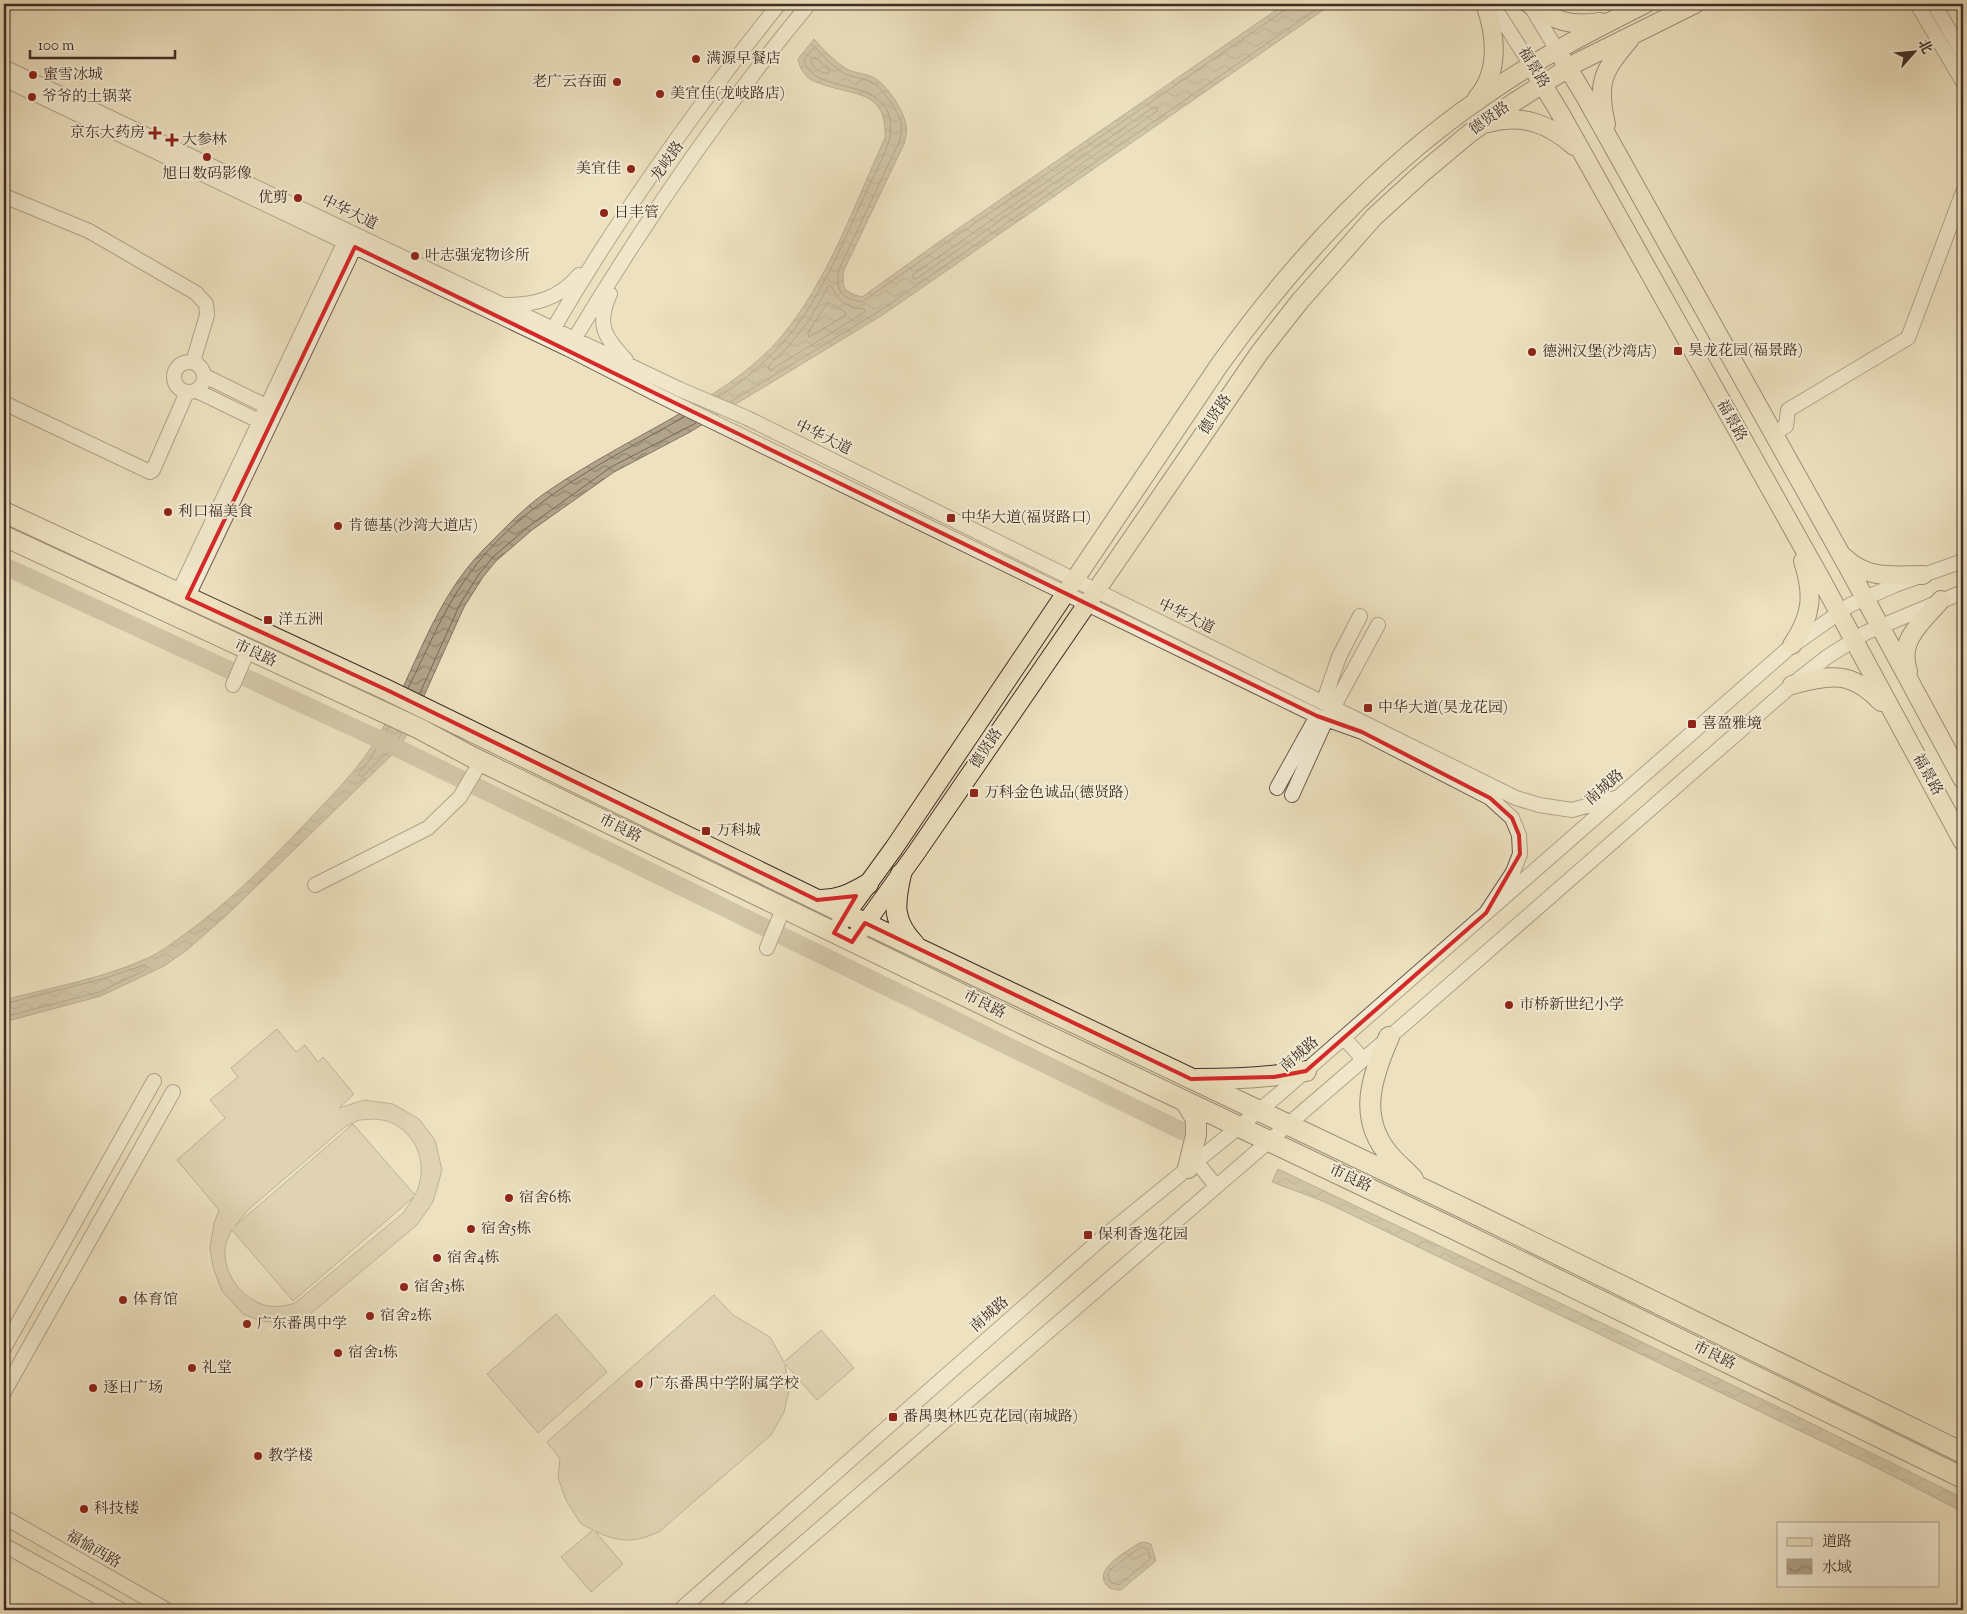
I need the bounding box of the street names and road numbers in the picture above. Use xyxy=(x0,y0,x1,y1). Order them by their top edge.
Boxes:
street label: 福景路 xyxy=(1512,43,1554,93)
street label: 德贤路 xyxy=(1466,97,1514,141)
street label: 龙岐路 xyxy=(646,138,690,186)
street label: 中华大道 xyxy=(317,190,381,236)
street label: 德贤路 xyxy=(1195,390,1237,440)
street label: 福景路 xyxy=(1711,396,1751,446)
street label: 中华大道 xyxy=(791,415,855,461)
street label: 中华大道 xyxy=(1154,594,1218,640)
street label: 市良路 xyxy=(230,635,280,673)
street label: 德贤路 xyxy=(966,724,1008,774)
street label: 福景路 xyxy=(1907,750,1947,800)
street label: 南城路 xyxy=(1581,765,1629,811)
street label: 市良路 xyxy=(595,810,645,848)
street label: 市良路 xyxy=(959,986,1009,1024)
street label: 南城路 xyxy=(1276,1032,1324,1078)
street label: 市良路 xyxy=(1325,1160,1375,1198)
street label: 南城路 xyxy=(966,1292,1014,1338)
street label: 市良路 xyxy=(1689,1337,1739,1375)
street label: 福愉西路 xyxy=(62,1526,124,1574)

